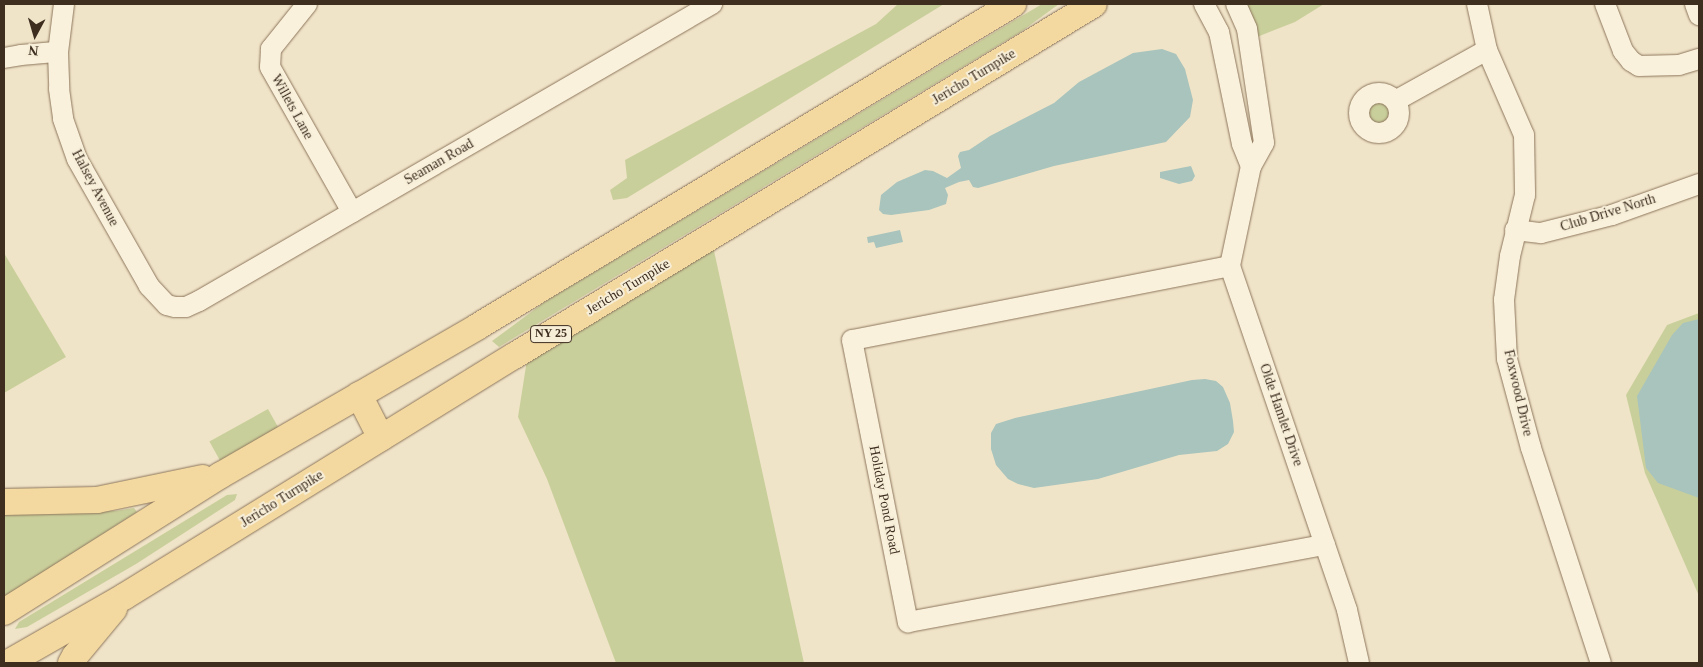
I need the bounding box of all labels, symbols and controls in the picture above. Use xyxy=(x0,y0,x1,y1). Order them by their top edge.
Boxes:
north arrow xyxy=(10,10,60,60)
text: N xyxy=(28,42,39,58)
street label: Jericho Turnpike xyxy=(929,45,1019,109)
street label: Willets Lane xyxy=(267,72,317,142)
street label: Seaman Road xyxy=(401,135,477,189)
street label: Halsey Avenue xyxy=(68,147,122,229)
street label: Club Drive North xyxy=(1558,191,1658,235)
street label: Jericho Turnpike xyxy=(583,255,673,319)
road number: NY 25 xyxy=(530,324,572,344)
street label: Foxwood Drive xyxy=(1500,348,1536,438)
street label: Olde Hamlet Drive xyxy=(1256,362,1306,468)
street label: Holiday Pond Road xyxy=(865,444,903,556)
street label: Jericho Turnpike xyxy=(237,467,327,531)

